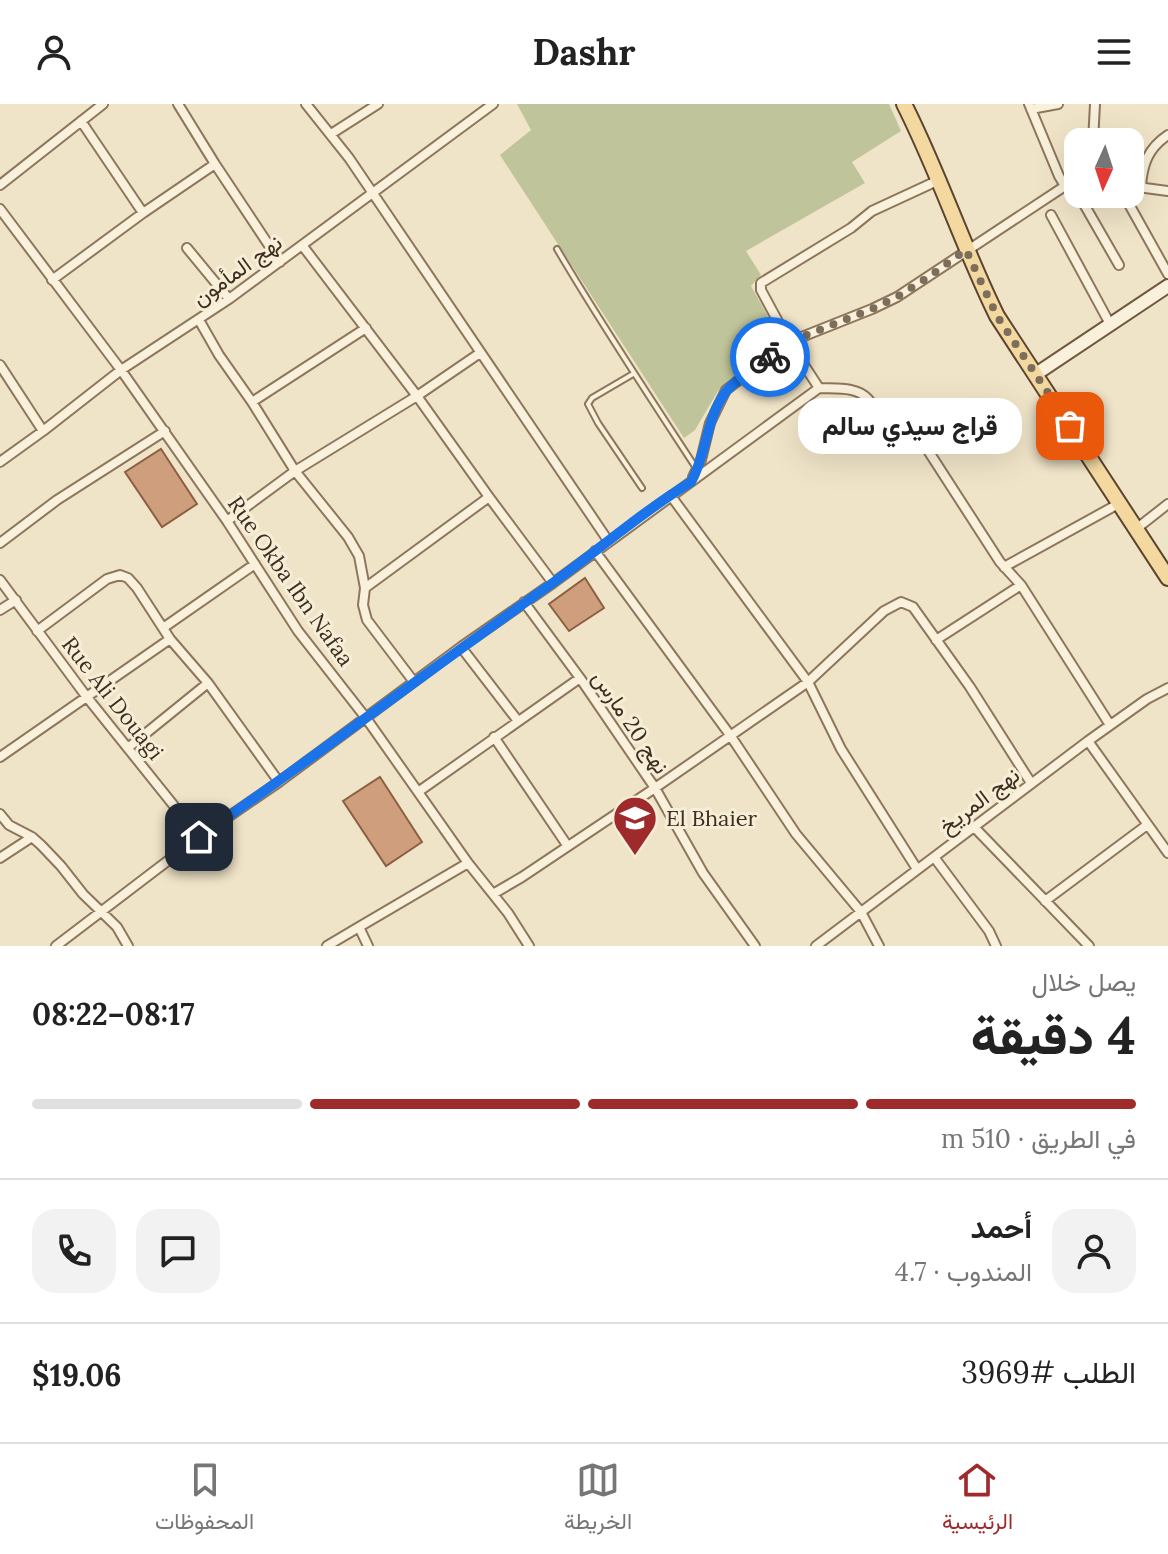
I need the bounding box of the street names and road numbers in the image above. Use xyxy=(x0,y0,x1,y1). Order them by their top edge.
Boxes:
street label: نهج المأمون xyxy=(187,228,288,313)
street label: Rue Okba Ibn Nafaa xyxy=(222,490,360,672)
street label: Rue Ali Douagi xyxy=(56,631,170,765)
street label: نهج 20 مارس xyxy=(585,665,676,780)
street label: نهج المريخ xyxy=(933,761,1026,840)

